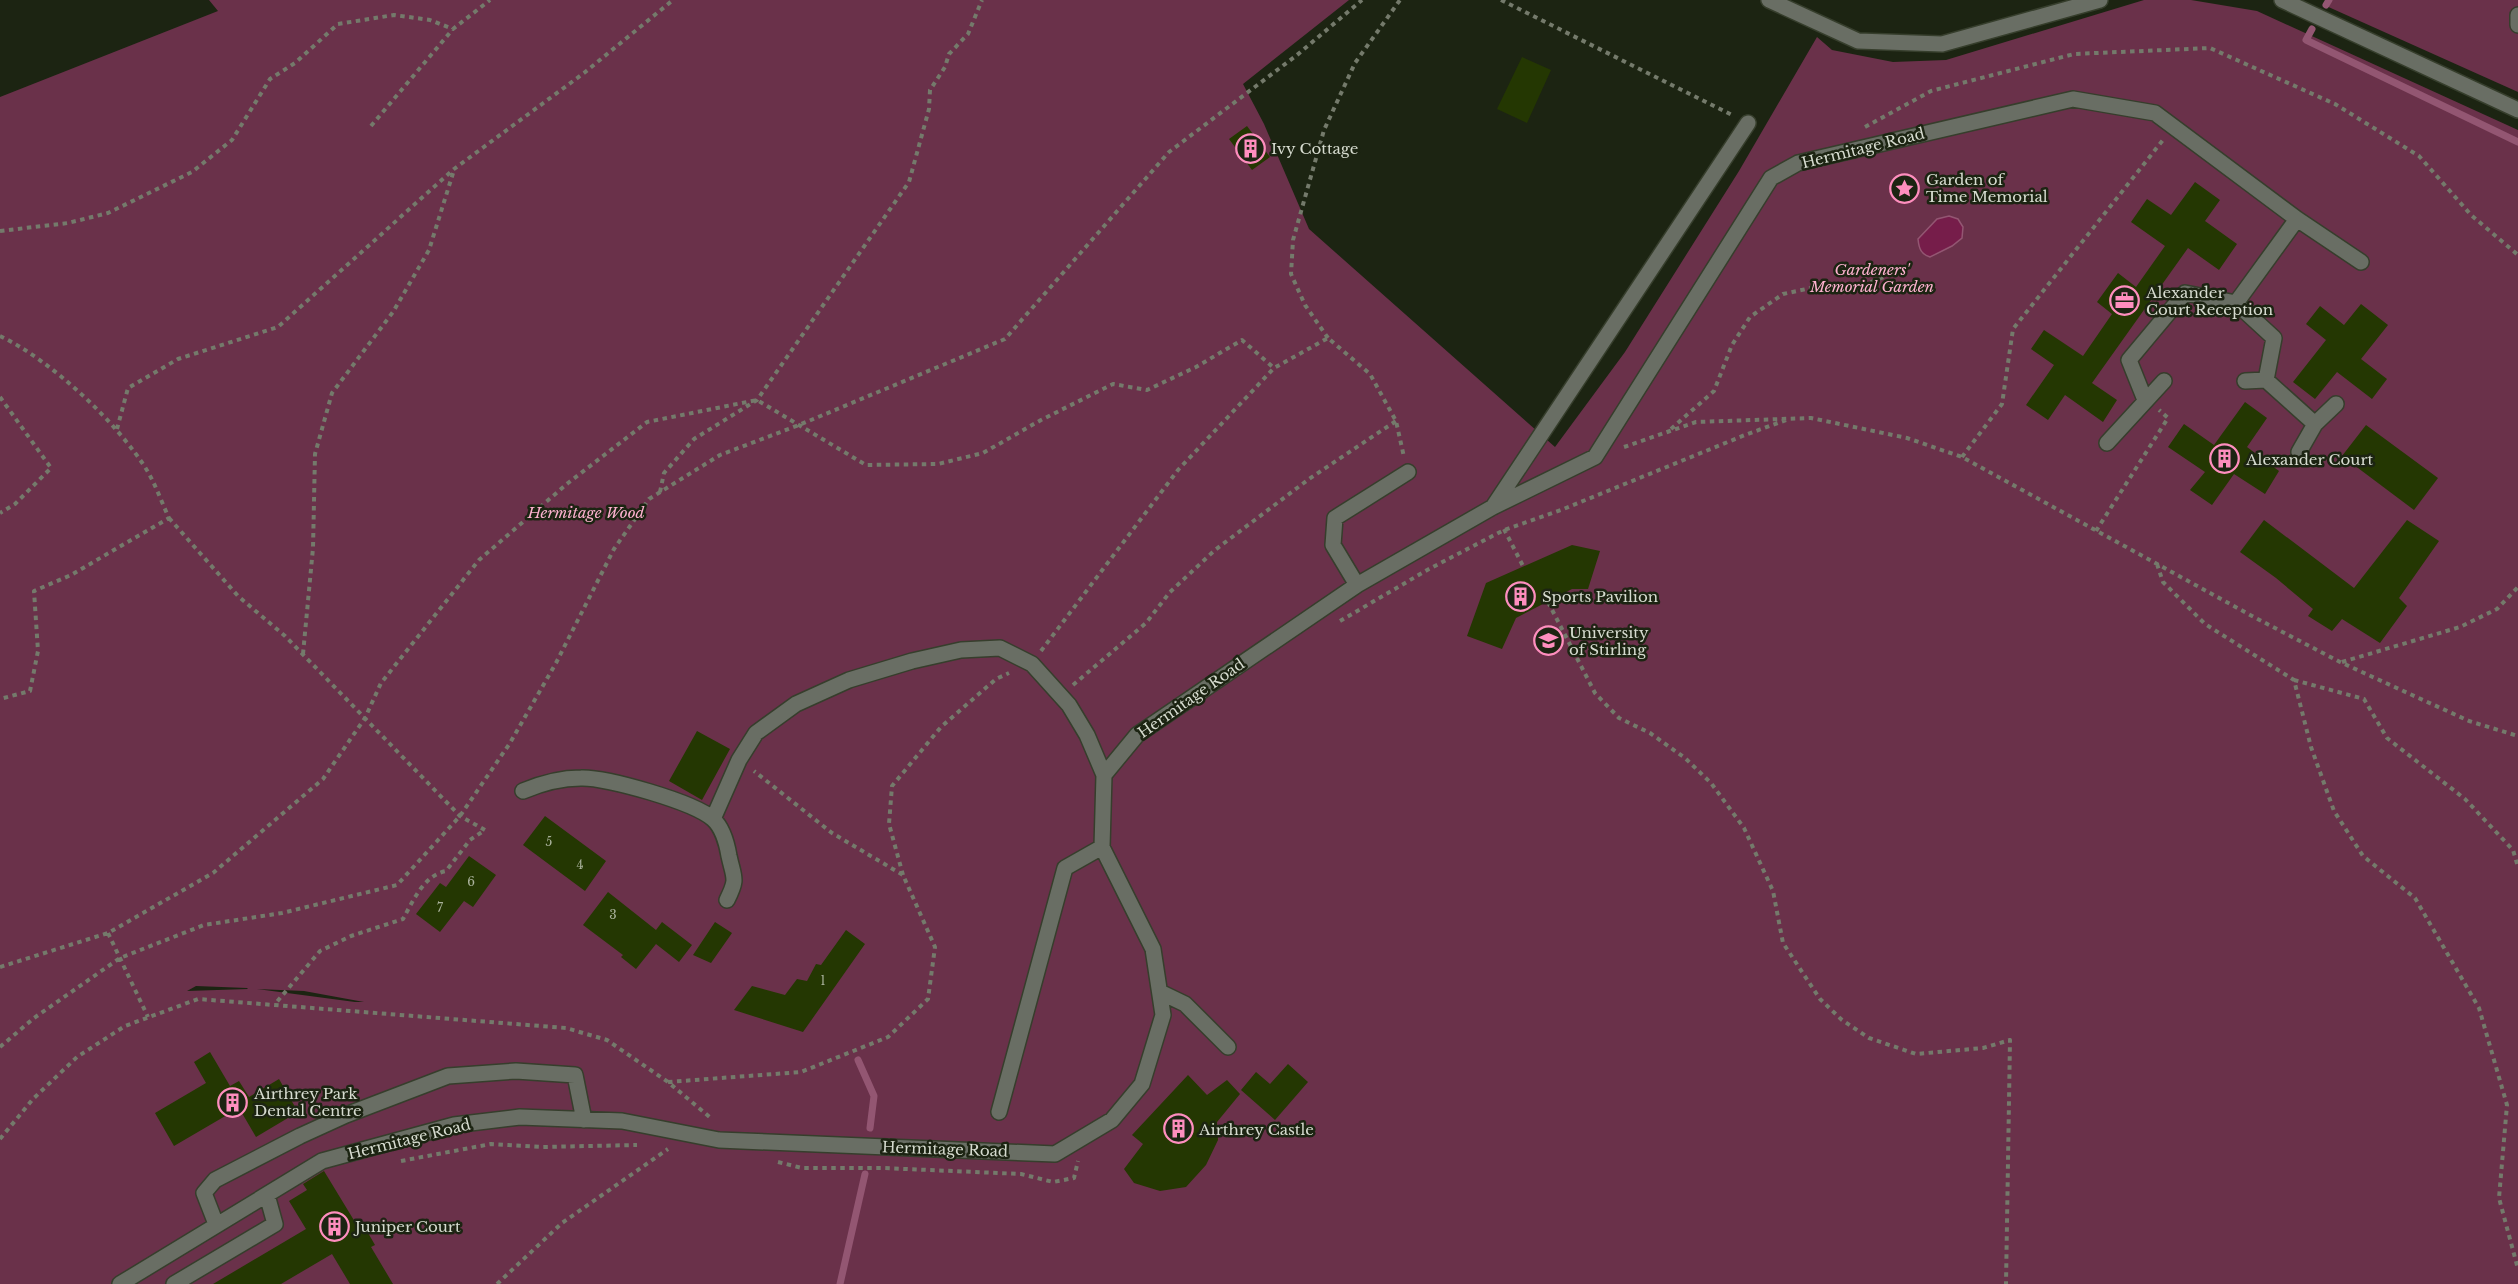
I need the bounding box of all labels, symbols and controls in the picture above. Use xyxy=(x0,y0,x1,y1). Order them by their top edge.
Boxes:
street label: Hermitage Road xyxy=(1799,124,1927,172)
building icon: Ivy Cottage xyxy=(1234,132,1266,164)
place label: Ivy Cottage xyxy=(1271,139,1358,158)
place label: Garden of Time Memorial xyxy=(1926,170,2048,206)
place icon: Garden of Time Memorial xyxy=(1889,172,1921,204)
park label: Gardeners' Memorial Garden xyxy=(1809,260,1934,296)
place label: Alexander Court Reception xyxy=(2145,283,2273,319)
office icon: Alexander Court Reception xyxy=(2109,285,2141,317)
building icon: Alexander Court xyxy=(2209,443,2241,475)
place label: Alexander Court xyxy=(2245,450,2374,469)
park label: Hermitage Wood xyxy=(526,503,645,522)
building icon: Sports Pavilion xyxy=(1505,580,1537,612)
place label: Sports Pavilion xyxy=(1542,587,1658,606)
place label: University of Stirling xyxy=(1569,623,1649,659)
school or university icon: University of Stirling xyxy=(1532,625,1564,657)
street label: Hermitage Road xyxy=(1134,654,1248,742)
house number: 5 xyxy=(546,834,553,849)
house number: 4 xyxy=(576,857,584,872)
house number: 6 xyxy=(467,874,475,889)
house number: 7 xyxy=(437,900,444,915)
house number: 3 xyxy=(609,907,617,922)
house number: 1 xyxy=(820,973,826,988)
place label: Airthrey Park Dental Centre xyxy=(253,1084,362,1120)
building icon: Airthrey Park Dental Centre xyxy=(217,1086,249,1118)
building icon: Airthrey Castle xyxy=(1162,1113,1194,1145)
street label: Hermitage Road xyxy=(345,1115,473,1163)
place label: Airthrey Castle xyxy=(1198,1120,1314,1139)
street label: Hermitage Road xyxy=(882,1137,1008,1161)
building icon: Juniper Court xyxy=(318,1210,350,1242)
place label: Juniper Court xyxy=(353,1217,461,1236)

